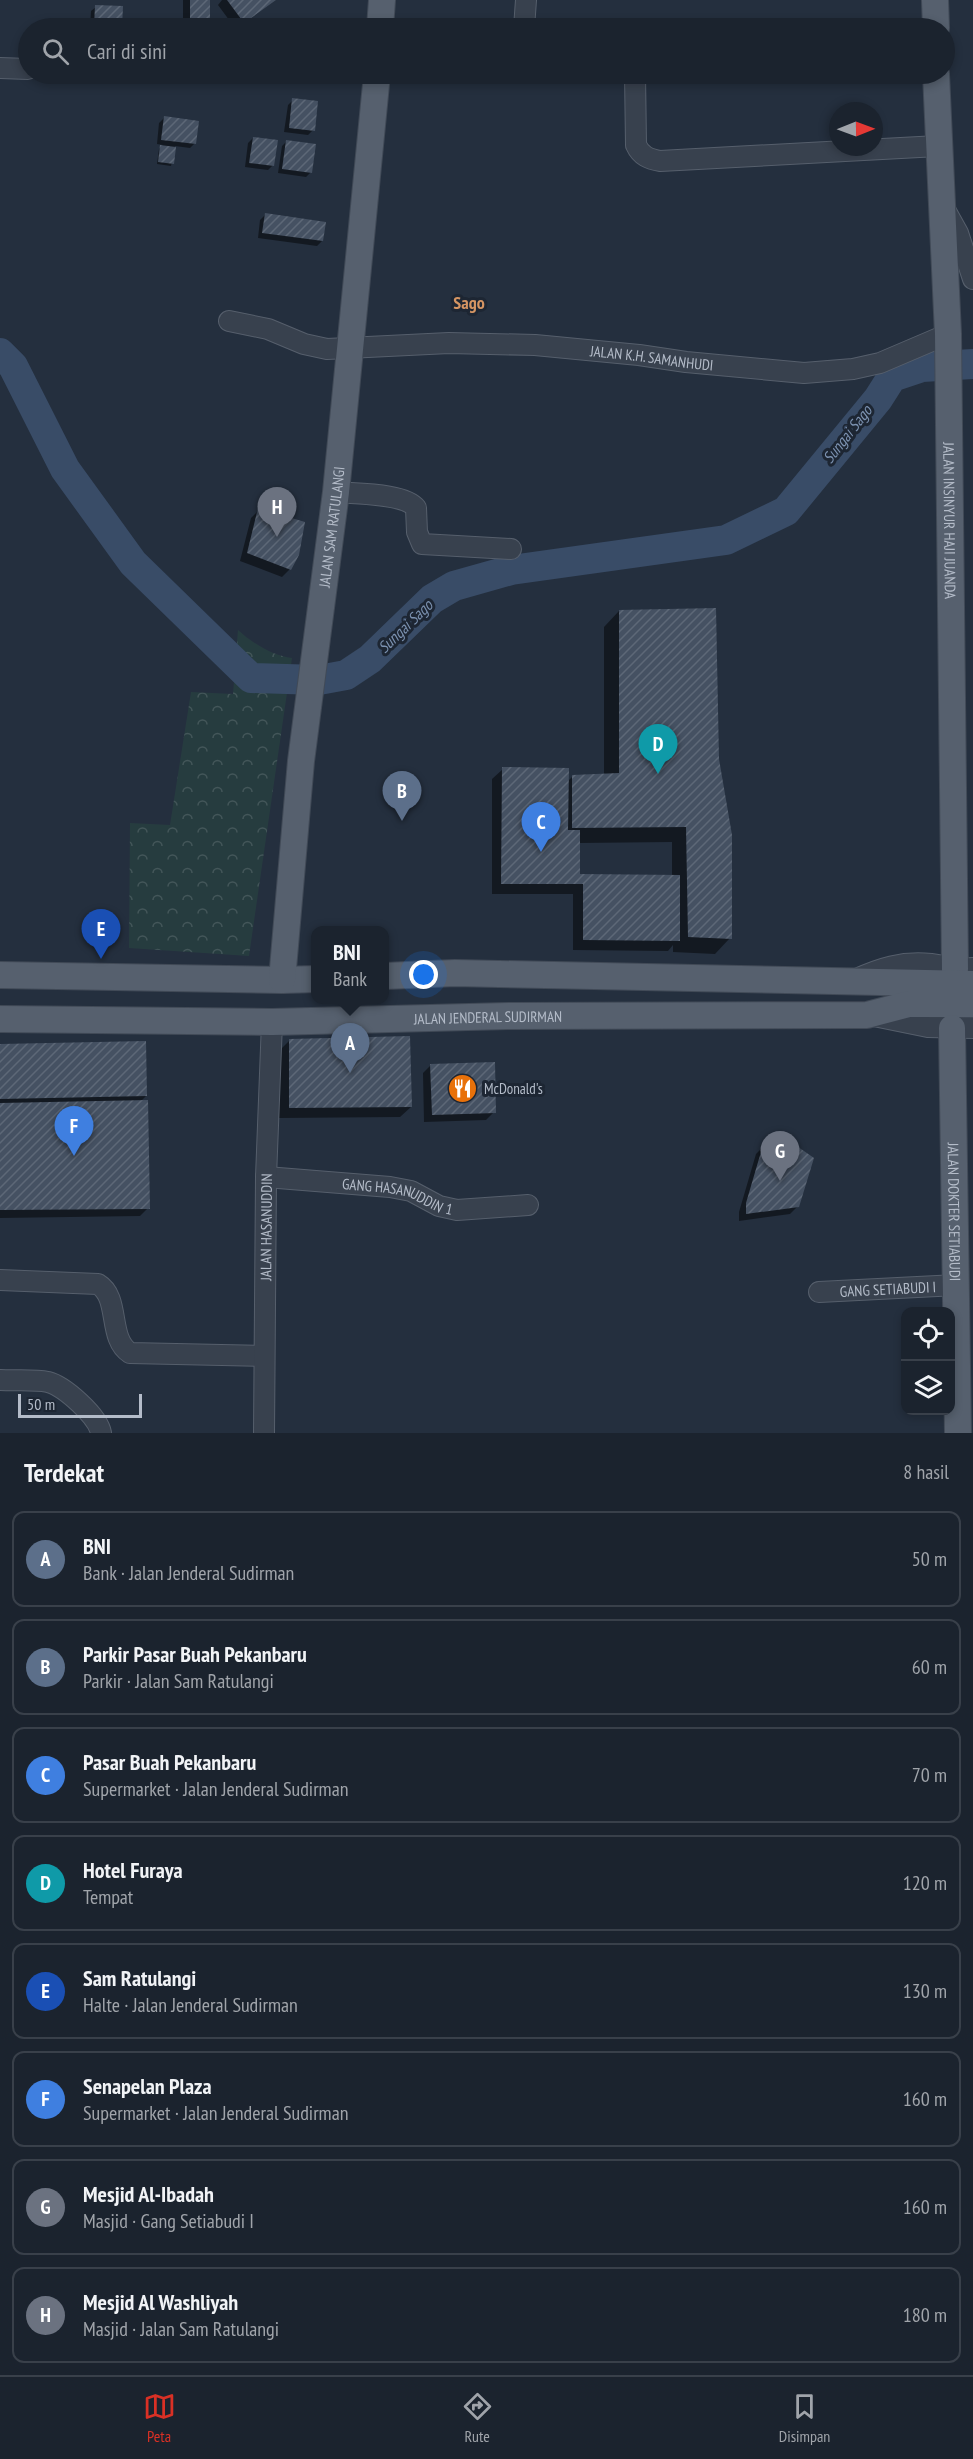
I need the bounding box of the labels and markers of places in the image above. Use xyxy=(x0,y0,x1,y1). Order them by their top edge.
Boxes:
pin: H xyxy=(258,488,296,537)
pin: D xyxy=(638,724,678,774)
pin: B xyxy=(382,772,422,821)
pin: C xyxy=(522,802,560,852)
pin: E xyxy=(82,910,120,959)
pin: A xyxy=(330,1024,370,1073)
restaurant icon: McDonald's xyxy=(447,1072,479,1104)
place label: McDonald's xyxy=(484,1079,543,1098)
pin: F xyxy=(54,1106,94,1156)
pin: G xyxy=(760,1132,800,1181)

